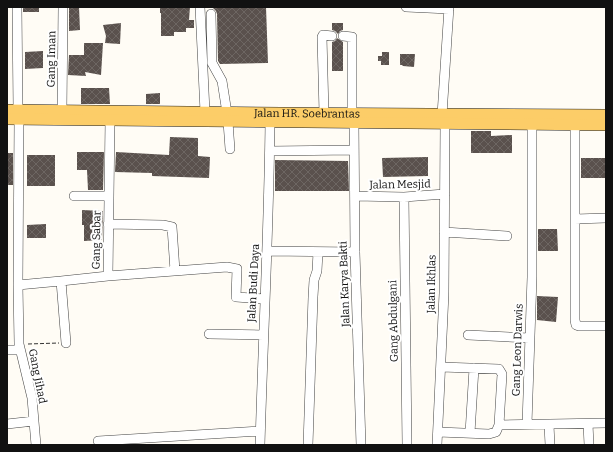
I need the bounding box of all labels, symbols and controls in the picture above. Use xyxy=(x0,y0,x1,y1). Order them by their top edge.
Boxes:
street label: Gang Iman xyxy=(45,31,58,87)
street label: Jalan HR. Soebrantas xyxy=(253,107,360,121)
street label: Jalan Mesjid xyxy=(368,177,431,192)
street label: Gang Sabar xyxy=(89,210,104,270)
street label: Jalan Karya Bakti xyxy=(336,240,353,328)
street label: Jalan Budi Daya xyxy=(245,244,262,323)
street label: Jalan Ikhlas xyxy=(424,255,439,314)
street label: Gang Abdulgani xyxy=(386,279,401,362)
street label: Gang Leon Darwis xyxy=(509,304,526,397)
street label: Gang Jihad xyxy=(26,348,49,405)

